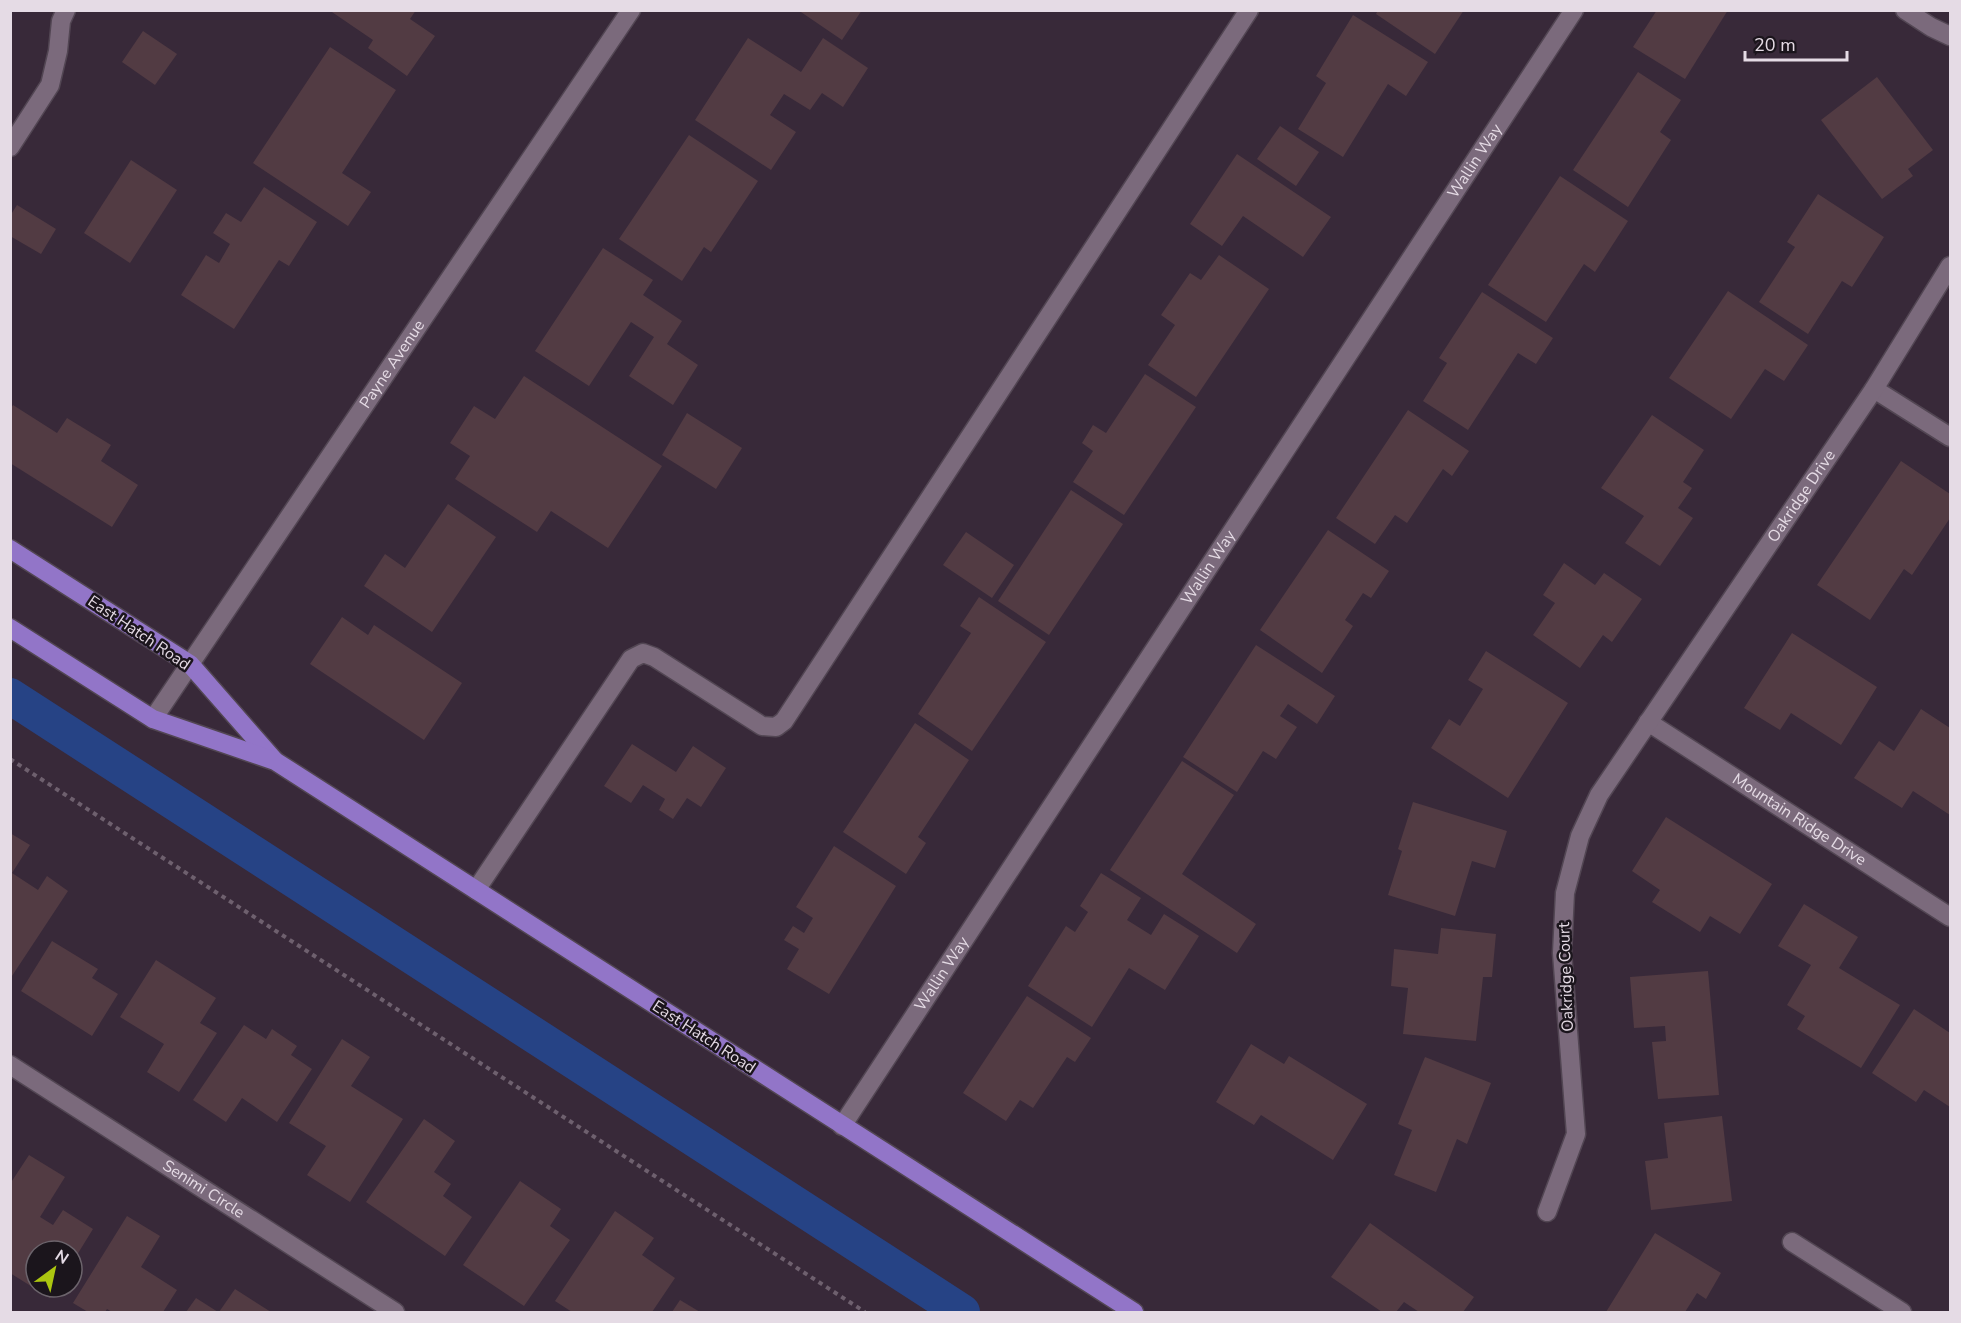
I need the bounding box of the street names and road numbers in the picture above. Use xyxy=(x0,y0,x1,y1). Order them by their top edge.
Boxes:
street label: Wallin Way xyxy=(1442,119,1508,203)
street label: Payne Avenue xyxy=(354,315,430,413)
street label: Oakridge Drive xyxy=(1762,445,1841,547)
street label: Wallin Way xyxy=(1176,525,1241,609)
street label: East Hatch Road xyxy=(84,591,194,675)
street label: Mountain Ridge Drive xyxy=(1728,768,1870,871)
street label: Oakridge Court xyxy=(1553,922,1579,1032)
street label: Wallin Way xyxy=(909,932,975,1015)
street label: East Hatch Road xyxy=(648,995,760,1079)
street label: Senimi Circle xyxy=(158,1155,249,1224)

